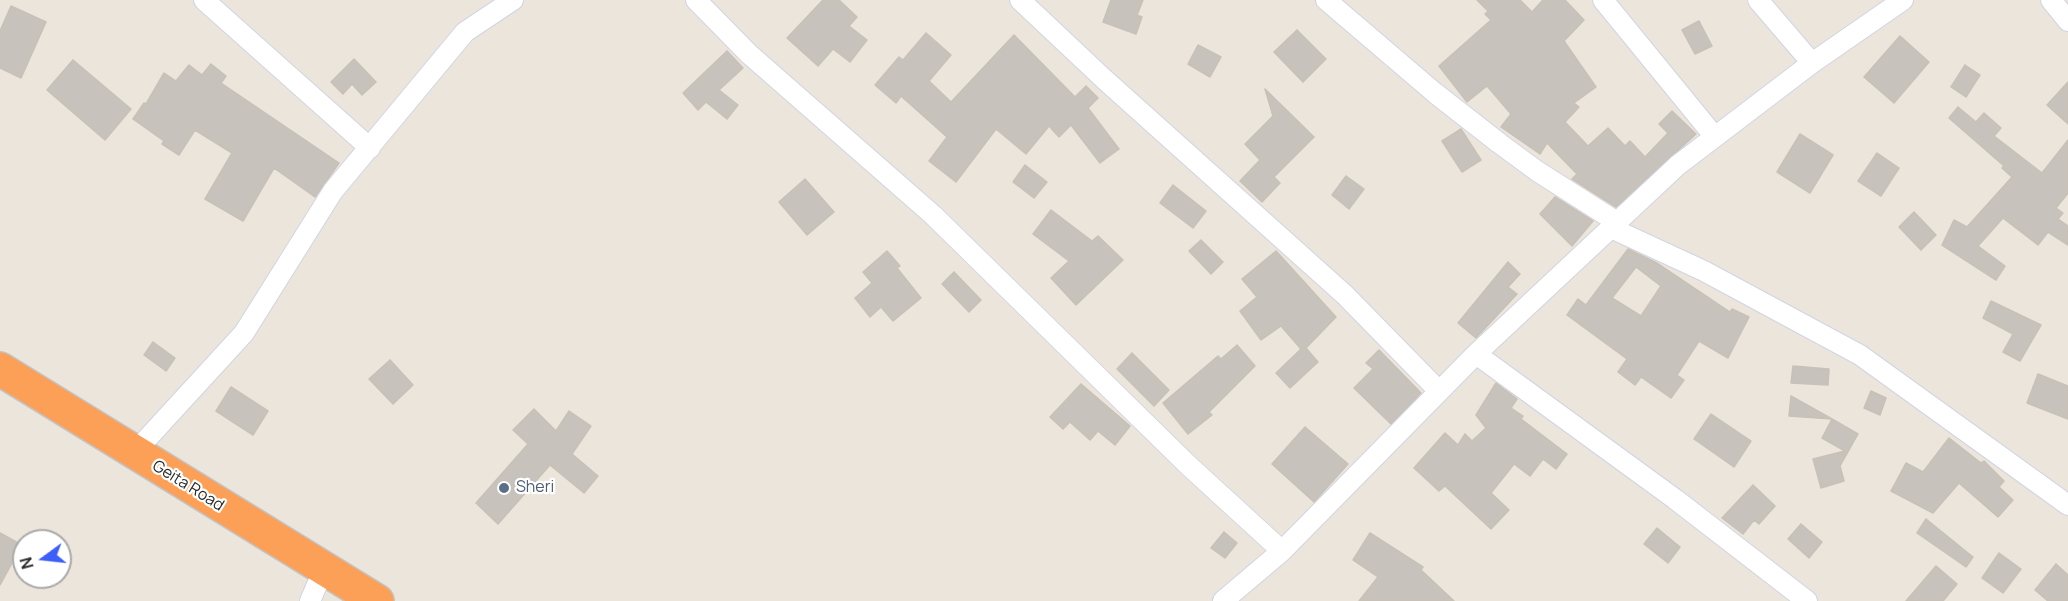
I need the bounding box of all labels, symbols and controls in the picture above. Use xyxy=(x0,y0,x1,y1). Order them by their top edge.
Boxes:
street label: Geita Road xyxy=(149,456,227,516)
place label: Sheri xyxy=(516,478,554,498)
marker: Sheri xyxy=(497,481,511,495)
north arrow xyxy=(12,529,72,589)
text: N xyxy=(14,555,39,572)

